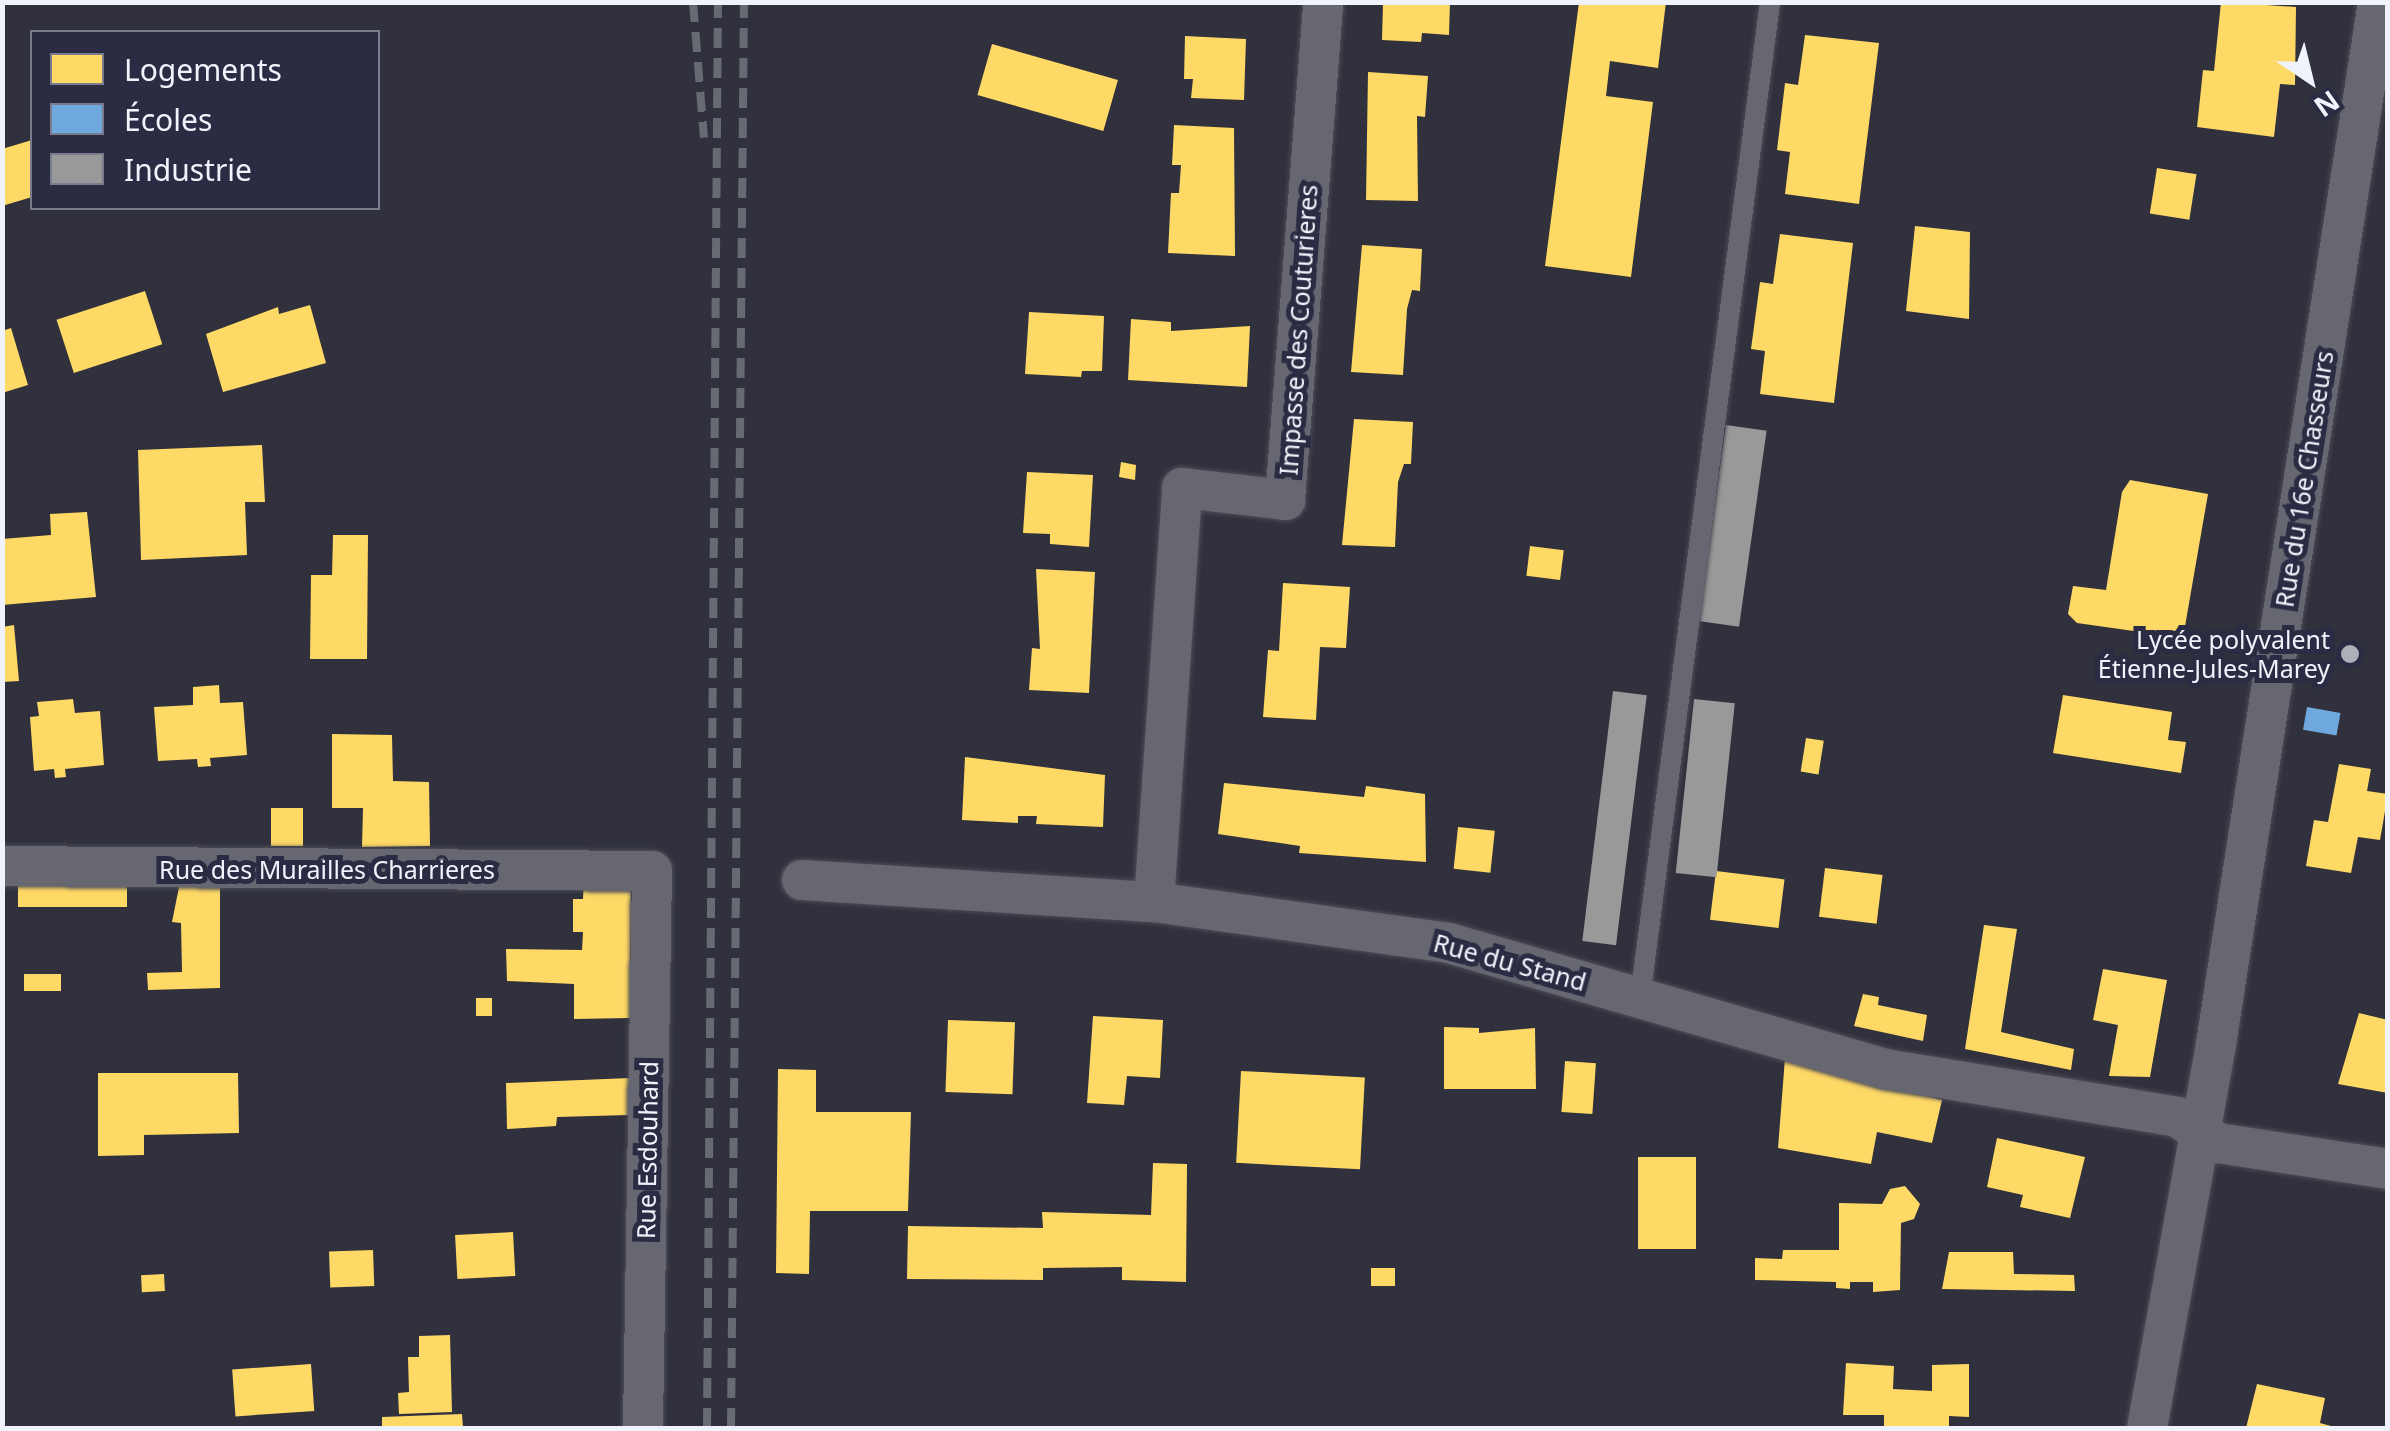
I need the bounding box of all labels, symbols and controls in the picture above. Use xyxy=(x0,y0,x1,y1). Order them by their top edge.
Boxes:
legend xyxy=(30,30,380,210)
north arrow xyxy=(2260,30,2360,130)
text: Logements xyxy=(124,49,282,90)
text: N xyxy=(2307,82,2347,127)
text: Écoles xyxy=(124,99,212,140)
text: Industrie xyxy=(124,149,252,190)
street label: Impasse des Couturieres xyxy=(1273,184,1323,476)
street label: Rue du 16e Chasseurs xyxy=(2269,349,2339,609)
place label: Lycée polyvalent Étienne-Jules-Marey xyxy=(2098,625,2330,684)
marker: Lycée polyvalent Étienne-Jules-Marey xyxy=(2339,643,2361,665)
street label: Rue des Murailles Charrieres xyxy=(159,854,495,884)
street label: Rue du Stand xyxy=(1431,927,1589,997)
street label: Rue Esdouhard xyxy=(630,1061,664,1239)

